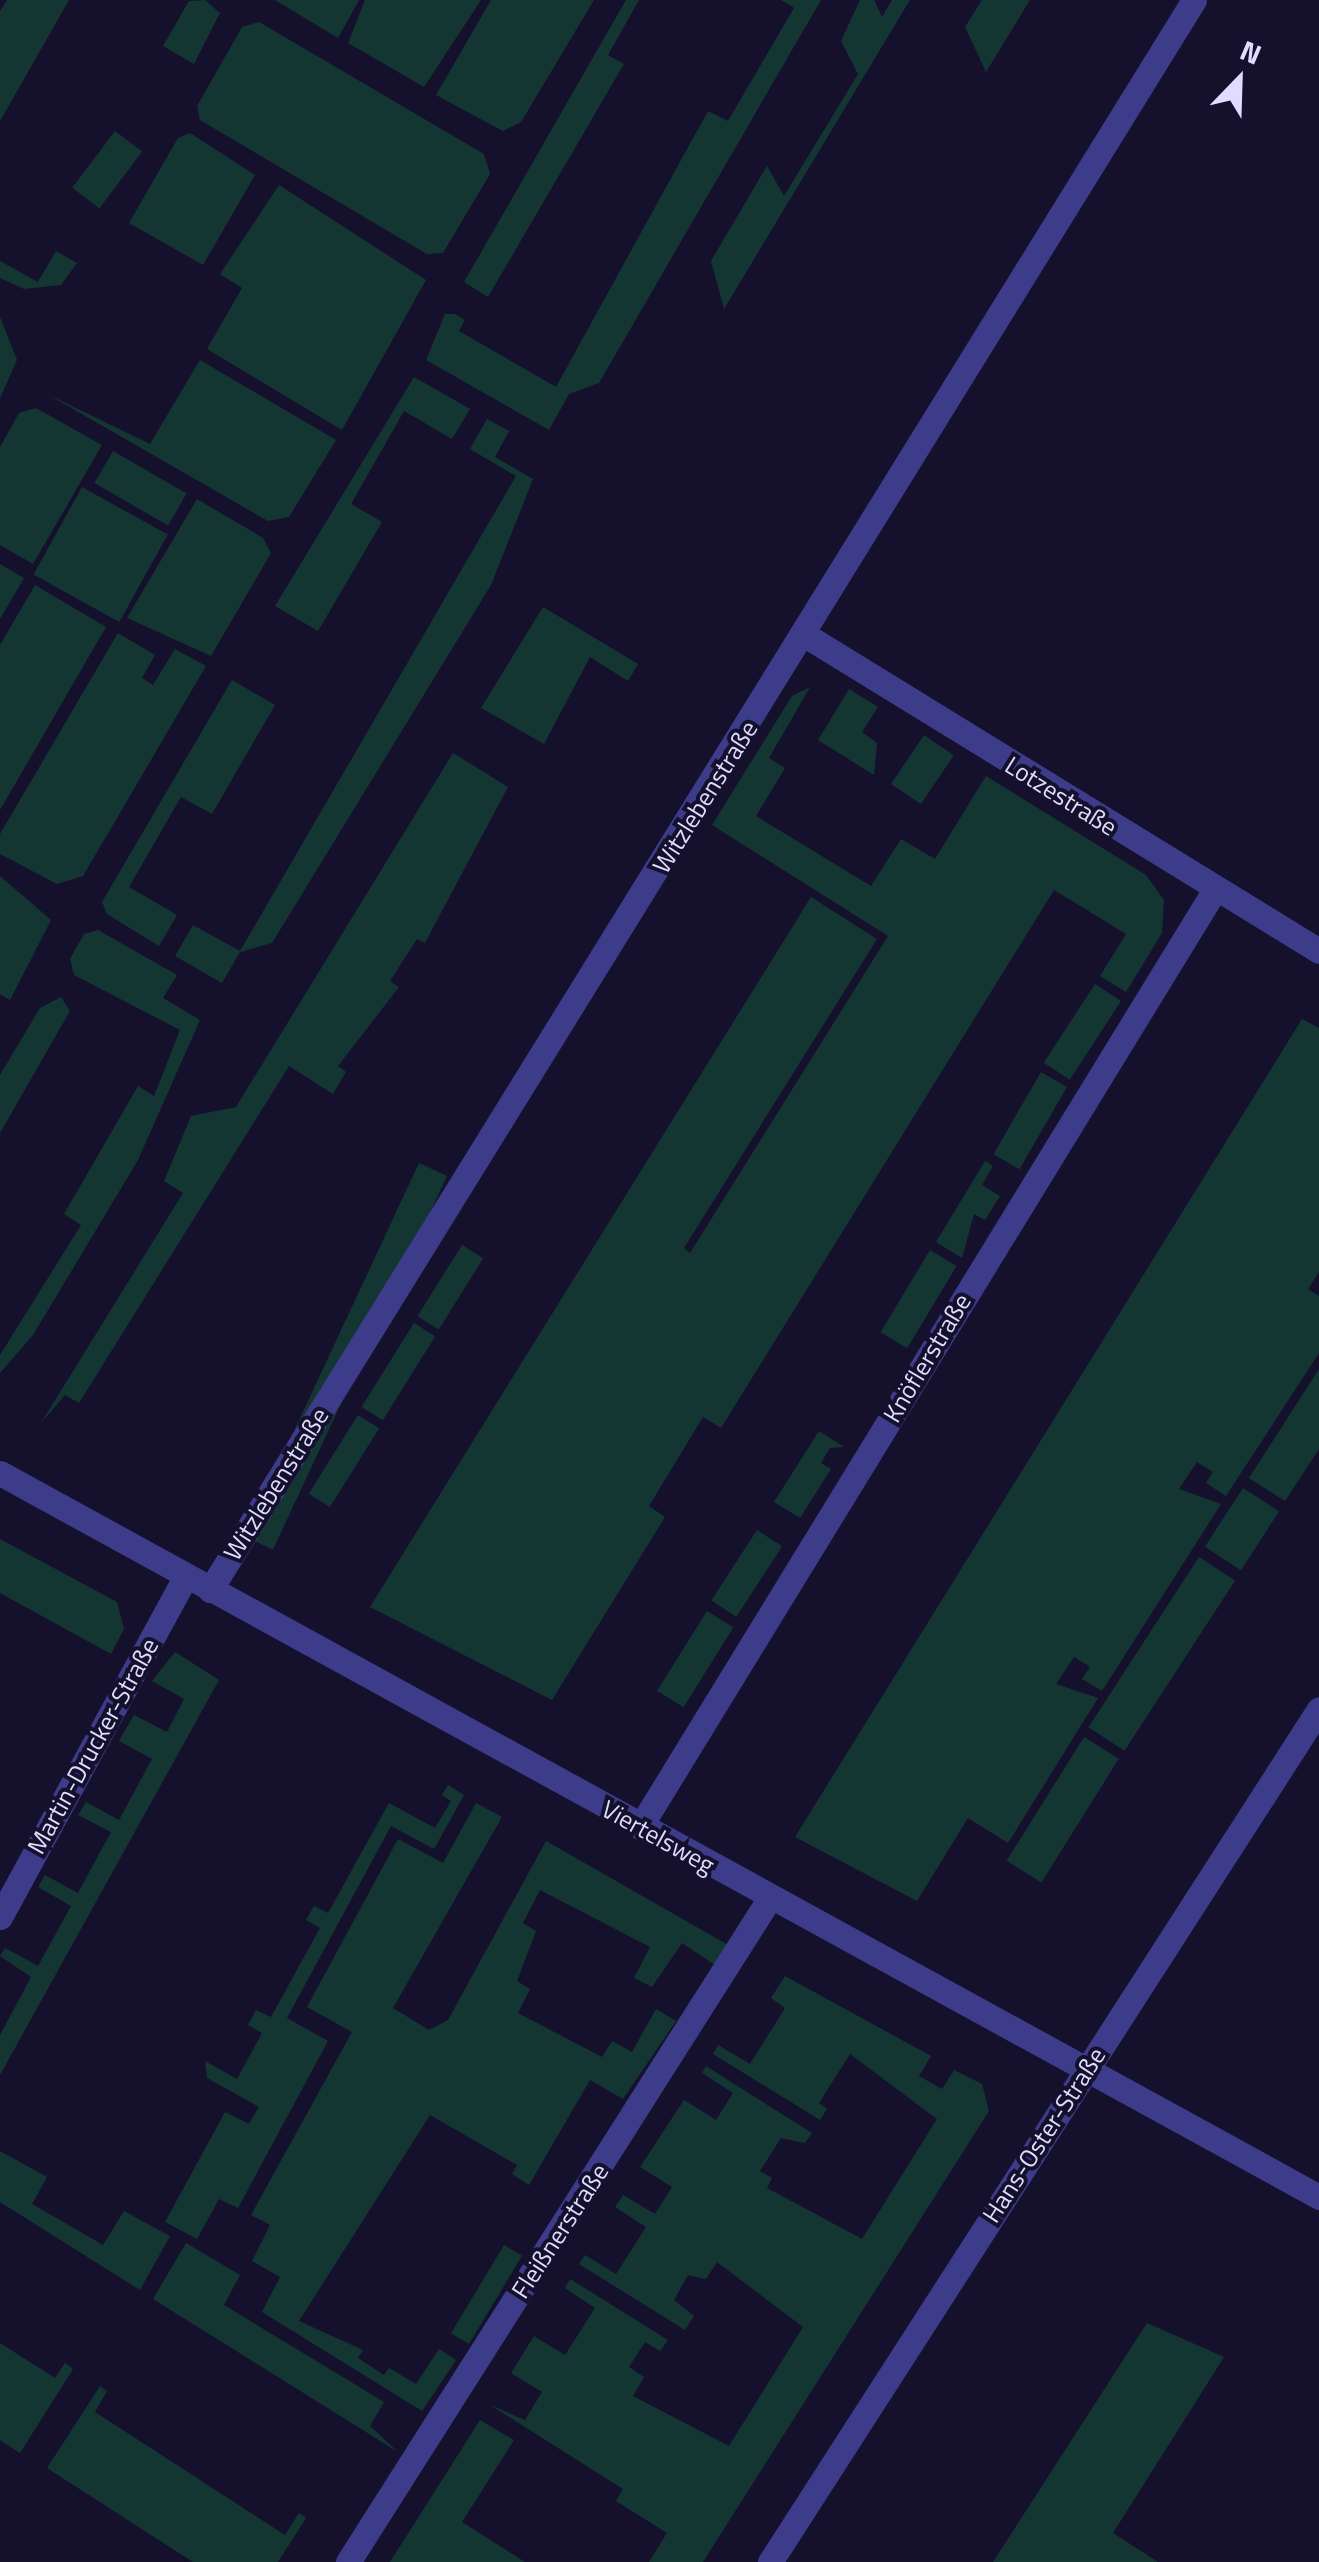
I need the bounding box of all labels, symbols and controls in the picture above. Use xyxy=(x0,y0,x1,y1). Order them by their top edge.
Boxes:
text: N xyxy=(1234,28,1268,76)
north arrow xyxy=(1189,30,1289,130)
street label: Witzlebenstraße xyxy=(646,715,764,879)
street label: Lotzestraße xyxy=(1000,750,1122,842)
street label: Knöflerstraße xyxy=(877,1288,977,1428)
street label: Witzlebenstraße xyxy=(217,1402,335,1566)
street label: Martin-Drucker-Straße xyxy=(21,1633,165,1859)
street label: Viertelsweg xyxy=(596,1794,720,1880)
street label: Hans-Oster-Straße xyxy=(976,2042,1112,2228)
street label: Fleißnerstraße xyxy=(505,2158,615,2304)

